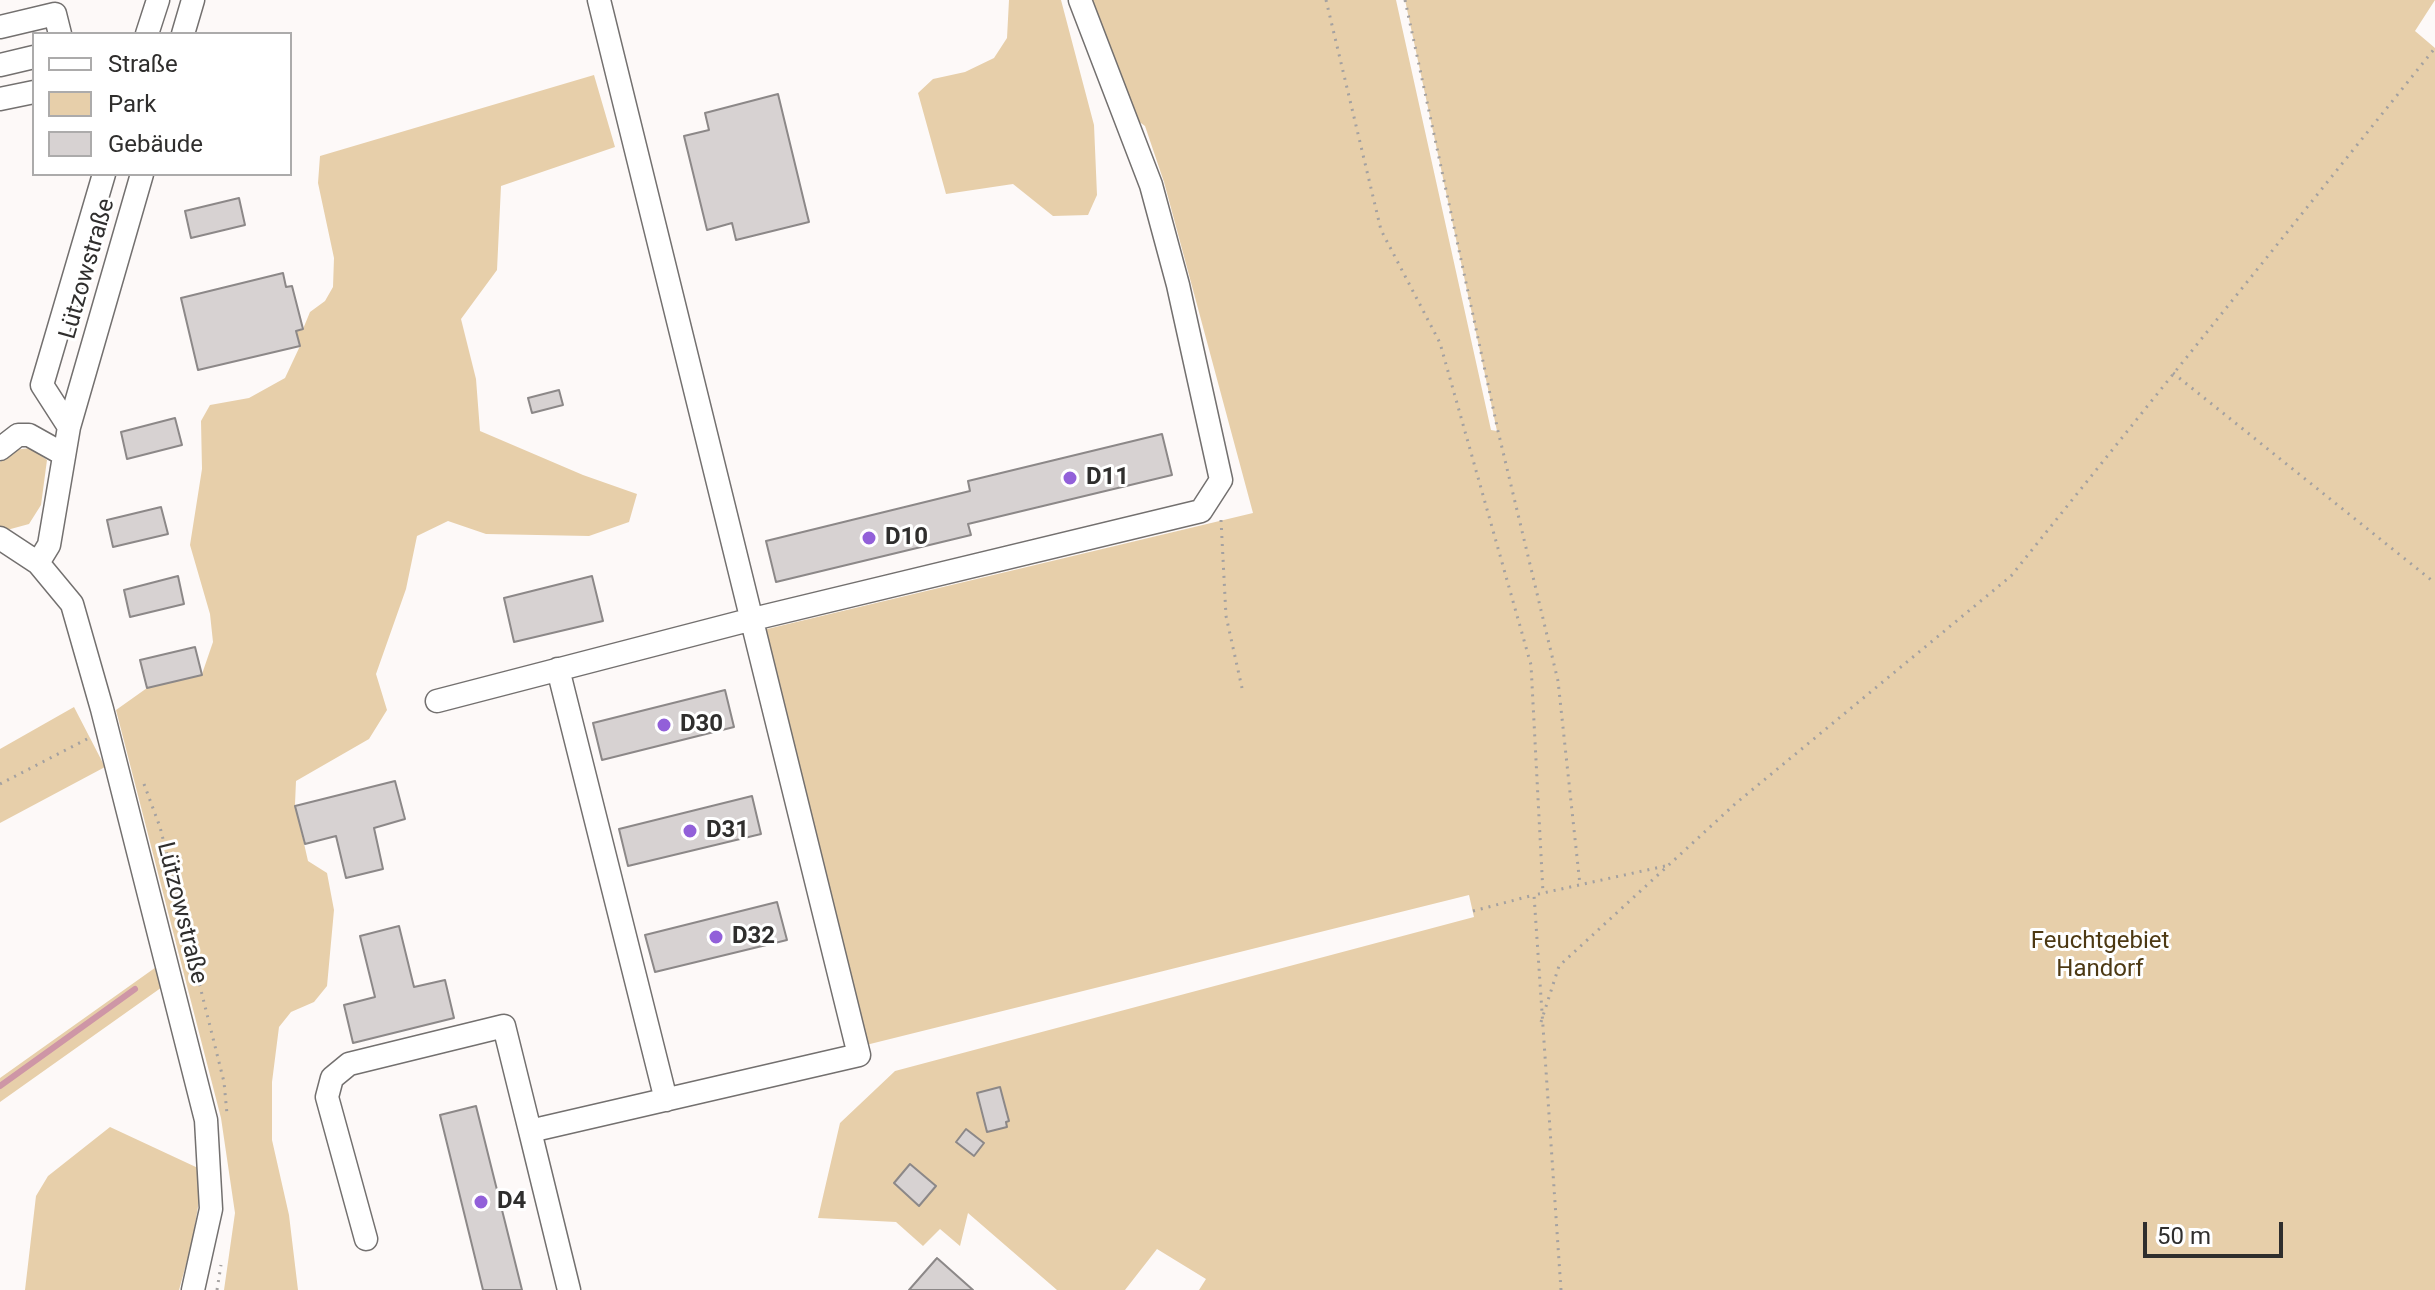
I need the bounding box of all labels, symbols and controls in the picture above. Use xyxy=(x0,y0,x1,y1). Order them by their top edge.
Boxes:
legend xyxy=(32,32,292,176)
text: Straße xyxy=(108,50,178,78)
text: Park xyxy=(108,90,156,118)
text: Gebäude xyxy=(108,130,203,158)
street label: Lützowstraße xyxy=(54,195,122,343)
place label: D11 xyxy=(1086,464,1129,492)
marker: D11 xyxy=(1061,469,1079,487)
place label: D10 xyxy=(885,524,928,552)
marker: D10 xyxy=(860,529,878,547)
place label: D30 xyxy=(680,711,723,739)
marker: D30 xyxy=(655,716,673,734)
place label: D31 xyxy=(706,817,749,845)
marker: D31 xyxy=(681,822,699,840)
street label: Lützowstraße xyxy=(150,839,212,987)
place label: D32 xyxy=(732,923,775,951)
marker: D32 xyxy=(707,928,725,946)
park label: Feuchtgebiet Handorf xyxy=(2031,928,2169,984)
place label: D4 xyxy=(497,1188,526,1216)
marker: D4 xyxy=(472,1193,490,1211)
scale bar xyxy=(2147,1206,2287,1256)
text: 50 m xyxy=(2157,1222,2211,1250)

